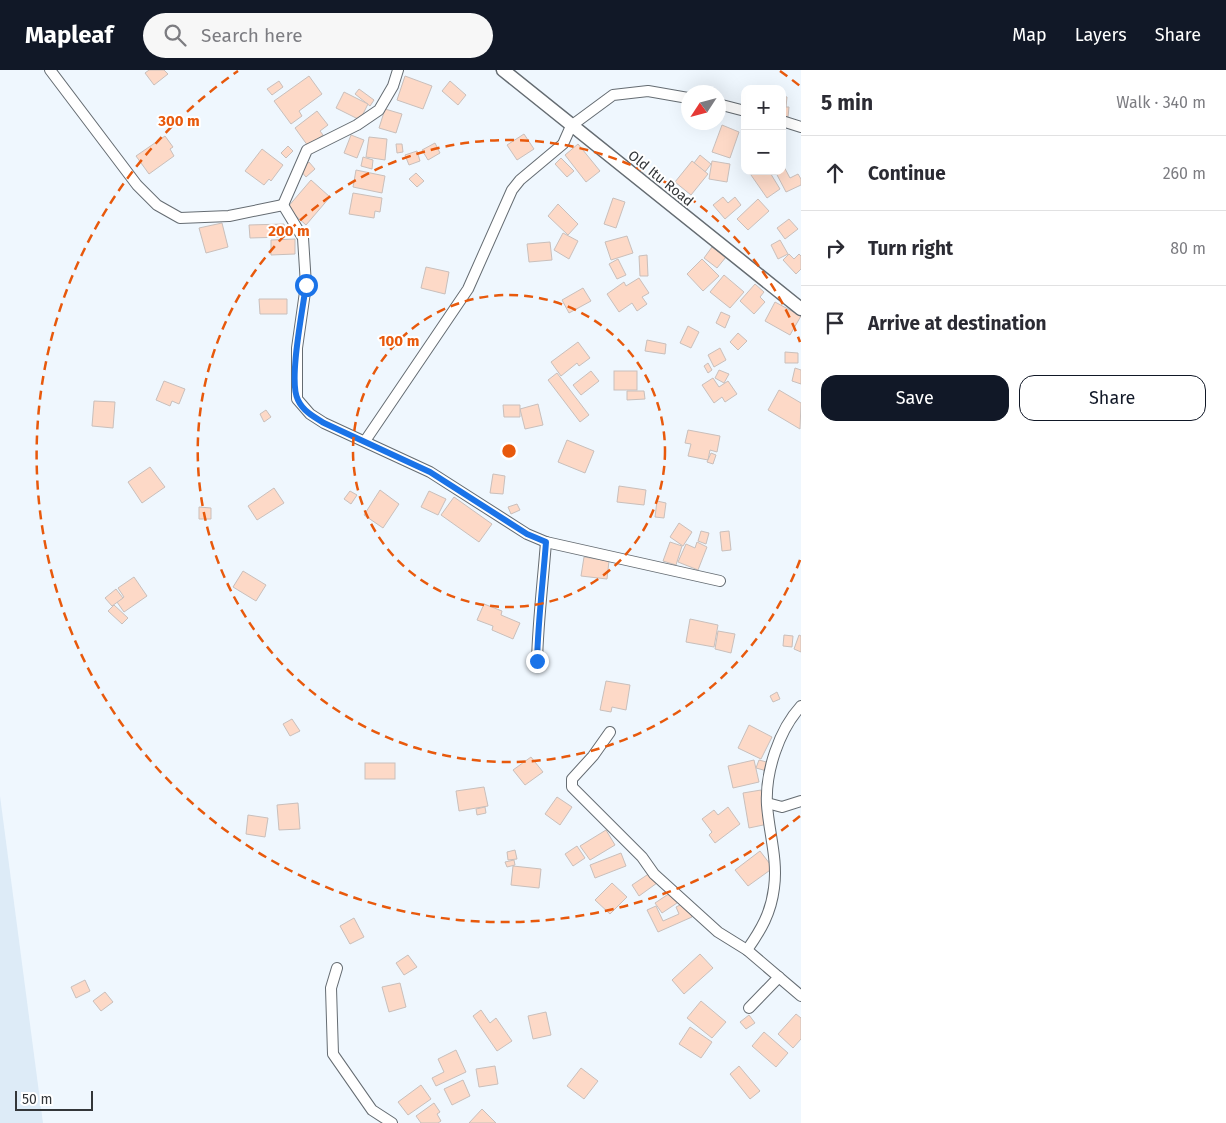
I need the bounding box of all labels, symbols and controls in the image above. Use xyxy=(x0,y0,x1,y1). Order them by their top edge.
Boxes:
search box xyxy=(143,13,493,58)
text: Mapleaf xyxy=(25,21,113,49)
icon: search xyxy=(161,21,189,49)
text: Search here xyxy=(201,24,303,47)
text: Map xyxy=(1012,24,1047,46)
text: Layers xyxy=(1075,24,1127,46)
text: Share xyxy=(1155,24,1201,46)
north arrow xyxy=(681,85,726,130)
map controls xyxy=(741,85,786,175)
button: + xyxy=(741,85,786,130)
text: 5 min xyxy=(821,90,873,116)
text: Walk · 340 m xyxy=(1116,93,1206,112)
text: 300 m xyxy=(157,112,200,130)
button: − xyxy=(741,130,786,175)
street label: Old Itu Road xyxy=(625,147,697,210)
icon: ahead xyxy=(821,159,849,187)
text: Continue xyxy=(868,162,946,185)
text: 260 m xyxy=(1163,164,1206,183)
text: 200 m xyxy=(268,222,310,240)
icon: right xyxy=(821,234,849,262)
text: Turn right xyxy=(868,237,953,260)
text: 80 m xyxy=(1170,239,1206,258)
route start xyxy=(295,274,318,297)
icon: arrive xyxy=(821,309,849,337)
text: Arrive at destination xyxy=(868,312,1047,335)
text: 100 m xyxy=(379,332,419,350)
button: Save xyxy=(821,375,1009,421)
button: Share xyxy=(1019,375,1206,421)
centre of rings xyxy=(500,442,518,460)
route end xyxy=(526,650,549,673)
scale bar xyxy=(15,1088,92,1111)
text: 50 m xyxy=(22,1091,53,1108)

